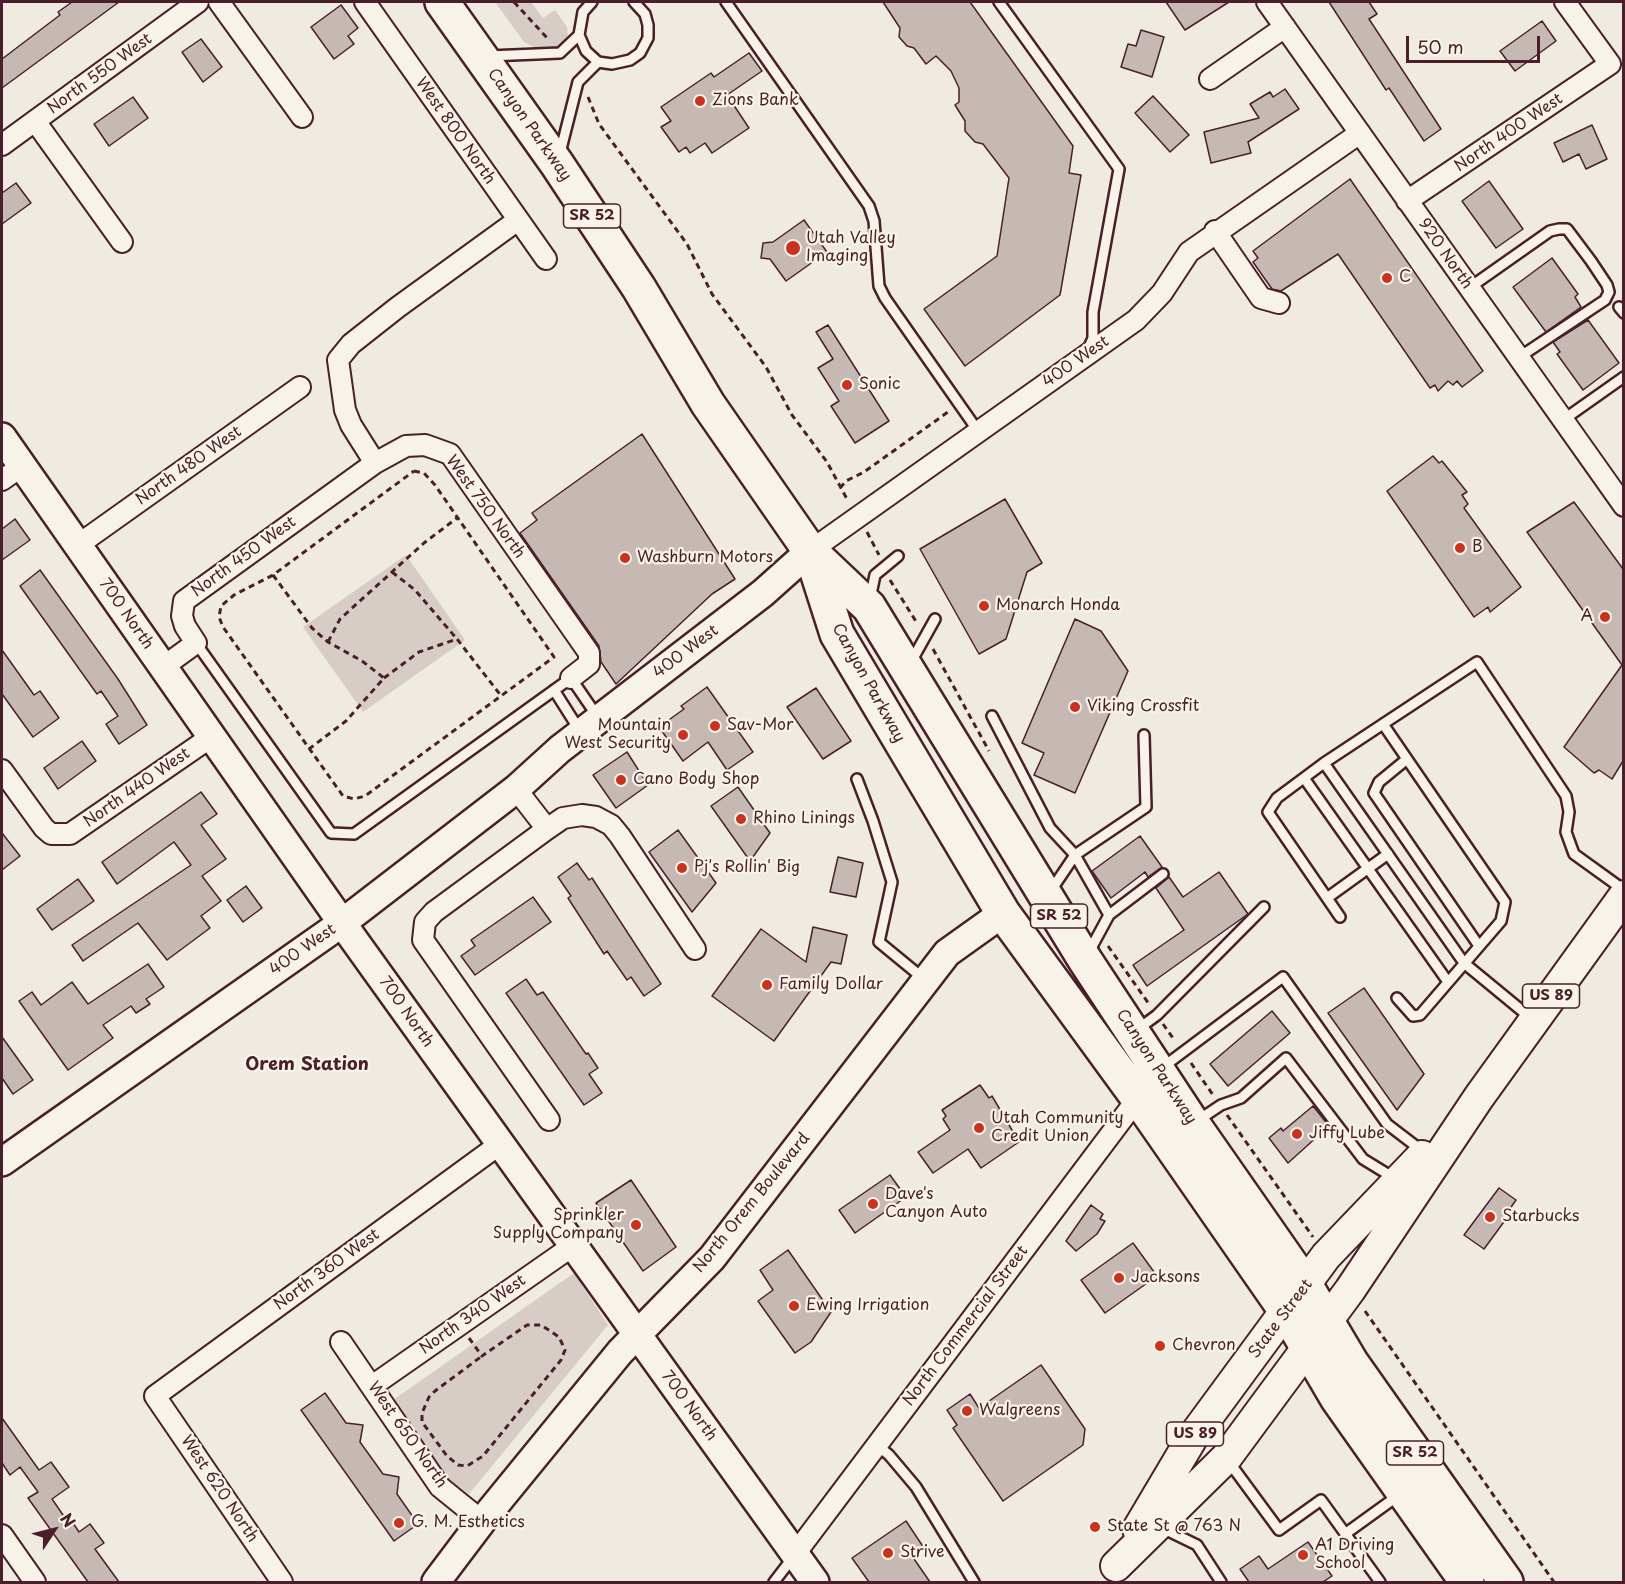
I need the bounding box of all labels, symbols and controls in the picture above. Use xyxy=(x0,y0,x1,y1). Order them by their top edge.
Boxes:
scale bar xyxy=(1409,24,1542,62)
street label: North 550 West xyxy=(44,30,156,118)
text: 50 m xyxy=(1417,33,1464,60)
street label: Canyon Parkway xyxy=(483,65,575,185)
street label: West 800 North xyxy=(411,74,499,188)
street label: North 400 West xyxy=(1451,90,1567,176)
place label: Zions Bank xyxy=(712,91,799,111)
marker: Zions Bank xyxy=(693,94,707,108)
road number: SR 52 xyxy=(564,204,620,228)
street label: 920 North xyxy=(1414,215,1476,293)
place label: Utah Valley Imaging xyxy=(806,229,896,267)
marker: Utah Valley Imaging xyxy=(784,239,802,257)
place label: C xyxy=(1399,268,1411,288)
marker: C xyxy=(1380,271,1394,285)
street label: 400 West xyxy=(1039,332,1113,392)
place label: Sonic xyxy=(859,375,900,395)
marker: Sonic xyxy=(840,378,854,392)
street label: North 480 West xyxy=(132,422,246,510)
street label: West 750 North xyxy=(441,452,529,562)
street label: North 450 West xyxy=(188,513,300,601)
place label: B xyxy=(1472,538,1483,558)
marker: B xyxy=(1453,541,1467,555)
place label: Washburn Motors xyxy=(637,548,773,568)
marker: Washburn Motors xyxy=(618,551,632,565)
street label: 700 North xyxy=(95,575,157,653)
place label: Monarch Honda xyxy=(996,596,1120,616)
marker: Monarch Honda xyxy=(977,599,991,613)
place label: A xyxy=(1581,607,1593,627)
marker: A xyxy=(1598,610,1612,624)
street label: Canyon Parkway xyxy=(827,620,909,746)
street label: 400 West xyxy=(650,621,722,683)
place label: Viking Crossfit xyxy=(1087,697,1199,717)
marker: Viking Crossfit xyxy=(1068,700,1082,714)
place label: Mountain West Security xyxy=(565,716,671,754)
place label: Sav-Mor xyxy=(727,716,793,736)
marker: Sav-Mor xyxy=(708,719,722,733)
marker: Mountain West Security xyxy=(676,728,690,742)
street label: North 440 West xyxy=(80,744,194,832)
place label: Cano Body Shop xyxy=(633,770,759,790)
marker: Cano Body Shop xyxy=(614,773,628,787)
place label: Rhino Linings xyxy=(753,809,855,829)
marker: Rhino Linings xyxy=(734,812,748,826)
place label: Pj's Rollin' Big xyxy=(694,858,800,878)
marker: Pj's Rollin' Big xyxy=(675,861,689,875)
road number: SR 52 xyxy=(1030,904,1088,928)
street label: 400 West xyxy=(266,920,340,980)
street label: 700 North xyxy=(375,973,437,1051)
place label: Family Dollar xyxy=(779,975,883,995)
marker: Family Dollar xyxy=(760,978,774,992)
road number: US 89 xyxy=(1522,984,1580,1008)
street label: Canyon Parkway xyxy=(1112,1006,1200,1128)
district label: Orem Station xyxy=(245,1054,369,1076)
place label: Utah Community Credit Union xyxy=(991,1109,1124,1147)
marker: Utah Community Credit Union xyxy=(972,1121,986,1135)
place label: Jiffy Lube xyxy=(1309,1124,1385,1144)
marker: Jiffy Lube xyxy=(1290,1127,1304,1141)
street label: North Orem Boulevard xyxy=(690,1129,814,1277)
place label: Dave's Canyon Auto xyxy=(885,1185,987,1223)
marker: Dave's Canyon Auto xyxy=(866,1197,880,1211)
place label: Sprinkler Supply Company xyxy=(493,1206,624,1244)
place label: Starbucks xyxy=(1502,1207,1579,1227)
marker: Starbucks xyxy=(1483,1210,1497,1224)
marker: Sprinkler Supply Company xyxy=(629,1218,643,1232)
street label: North 360 West xyxy=(270,1225,384,1315)
street label: North Commercial Street xyxy=(899,1242,1033,1410)
place label: Jacksons xyxy=(1131,1268,1200,1288)
street label: North 340 West xyxy=(416,1271,530,1359)
marker: Jacksons xyxy=(1112,1271,1126,1285)
street label: State Street xyxy=(1245,1276,1317,1362)
place label: Ewing Irrigation xyxy=(806,1296,929,1316)
marker: Ewing Irrigation xyxy=(787,1299,801,1313)
place label: Chevron xyxy=(1172,1336,1236,1356)
marker: Chevron xyxy=(1153,1339,1167,1353)
street label: 700 North xyxy=(657,1367,721,1445)
street label: West 650 North xyxy=(363,1378,451,1492)
place label: Walgreens xyxy=(979,1401,1060,1421)
marker: Walgreens xyxy=(960,1404,974,1418)
road number: US 89 xyxy=(1166,1422,1224,1446)
street label: West 620 North xyxy=(176,1432,262,1546)
road number: SR 52 xyxy=(1386,1441,1444,1465)
north arrow xyxy=(24,1500,84,1560)
text: N xyxy=(55,1508,82,1532)
place label: G. M. Esthetics xyxy=(411,1513,525,1533)
marker: G. M. Esthetics xyxy=(392,1516,406,1530)
place label: State St @ 763 N xyxy=(1107,1517,1241,1537)
marker: State St @ 763 N xyxy=(1088,1520,1102,1534)
place label: A1 Driving School xyxy=(1315,1536,1394,1574)
place label: Strive xyxy=(900,1543,945,1563)
marker: Strive xyxy=(881,1546,895,1560)
marker: A1 Driving School xyxy=(1296,1548,1310,1562)

